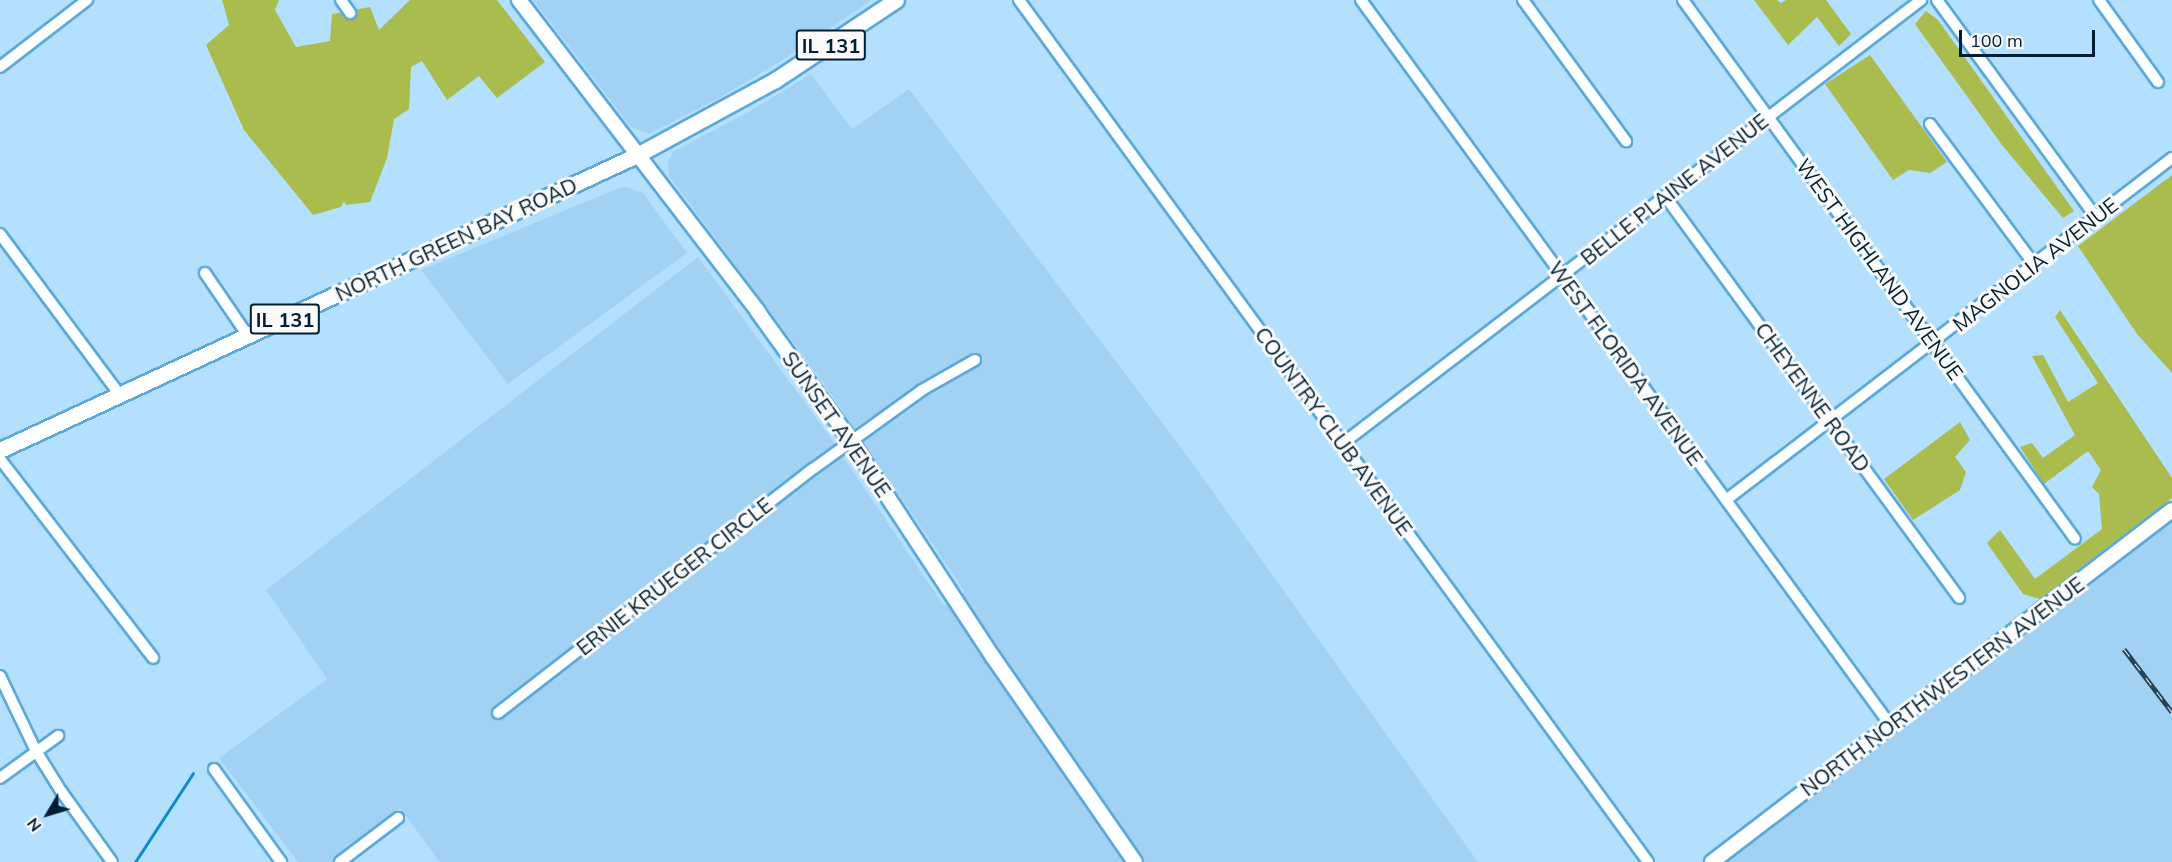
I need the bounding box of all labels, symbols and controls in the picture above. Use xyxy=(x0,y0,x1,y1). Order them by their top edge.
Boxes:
scale bar xyxy=(1962,18,2098,56)
road number: IL 131 xyxy=(795,28,867,62)
text: 100 m xyxy=(1970,29,2023,52)
street label: BELLE PLAINE AVENUE xyxy=(1575,108,1773,270)
street label: WEST HIGHLAND AVENUE xyxy=(1791,153,1969,385)
street label: NORTH GREEN BAY ROAD xyxy=(331,172,581,306)
street label: MAGNOLIA AVENUE xyxy=(1947,192,2123,336)
street label: WEST FLORIDA AVENUE xyxy=(1543,256,1709,470)
road number: IL 131 xyxy=(249,302,321,336)
street label: CHEYENNE ROAD xyxy=(1750,317,1876,477)
street label: COUNTRY CLUB AVENUE xyxy=(1250,322,1418,540)
street label: SUNSET AVENUE xyxy=(777,346,897,502)
street label: ERNIE KRUEGER CIRCLE xyxy=(571,492,777,660)
street label: NORTH NORTHWESTERN AVENUE xyxy=(1795,571,2089,801)
north arrow xyxy=(18,784,78,844)
text: N xyxy=(22,814,45,836)

